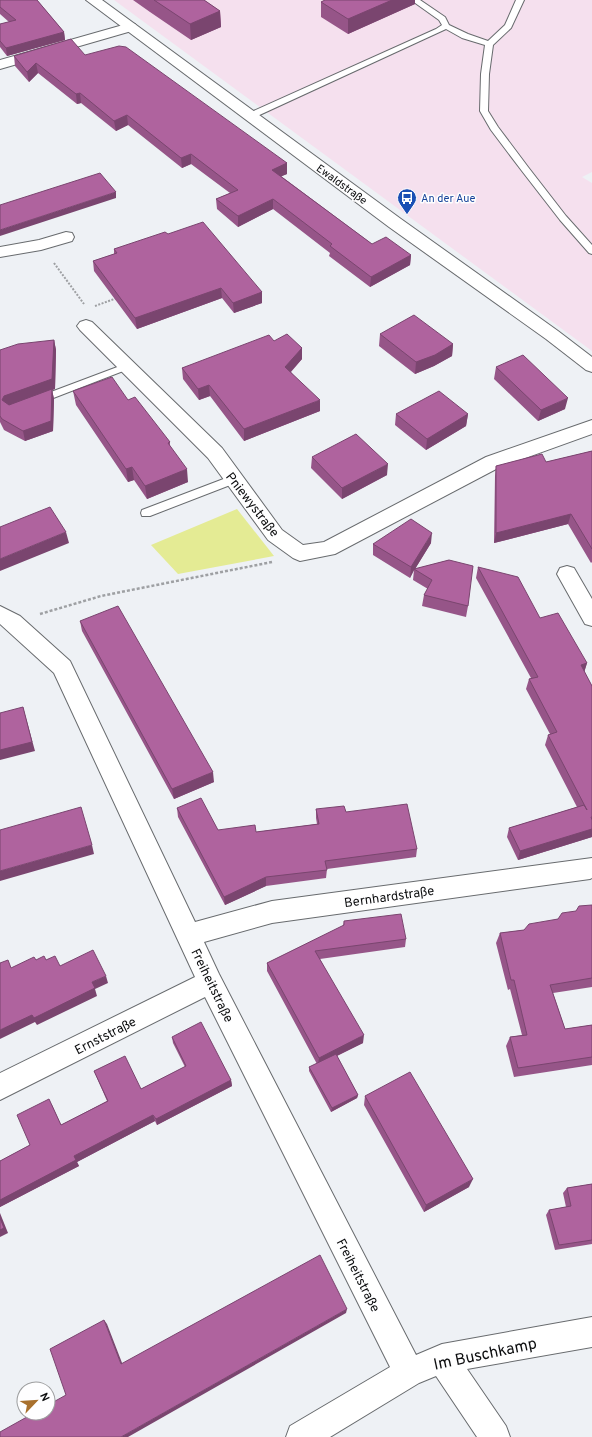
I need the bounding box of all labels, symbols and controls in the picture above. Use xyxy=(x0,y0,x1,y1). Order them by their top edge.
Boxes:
street label: Ewaldstraße xyxy=(313,162,370,208)
bus stop icon: An der Aue xyxy=(396,187,418,215)
place label: An der Aue xyxy=(421,192,475,206)
street label: Pniewystraße xyxy=(221,470,282,541)
street label: Bernhardstraße xyxy=(343,884,435,912)
street label: Freiheitstraße xyxy=(186,946,236,1025)
street label: Ernststraße xyxy=(72,1014,139,1059)
street label: Freiheitstraße xyxy=(332,1237,383,1315)
street label: Im Buschkamp xyxy=(432,1334,539,1376)
north arrow xyxy=(16,1381,56,1421)
text: N xyxy=(36,1391,52,1404)

